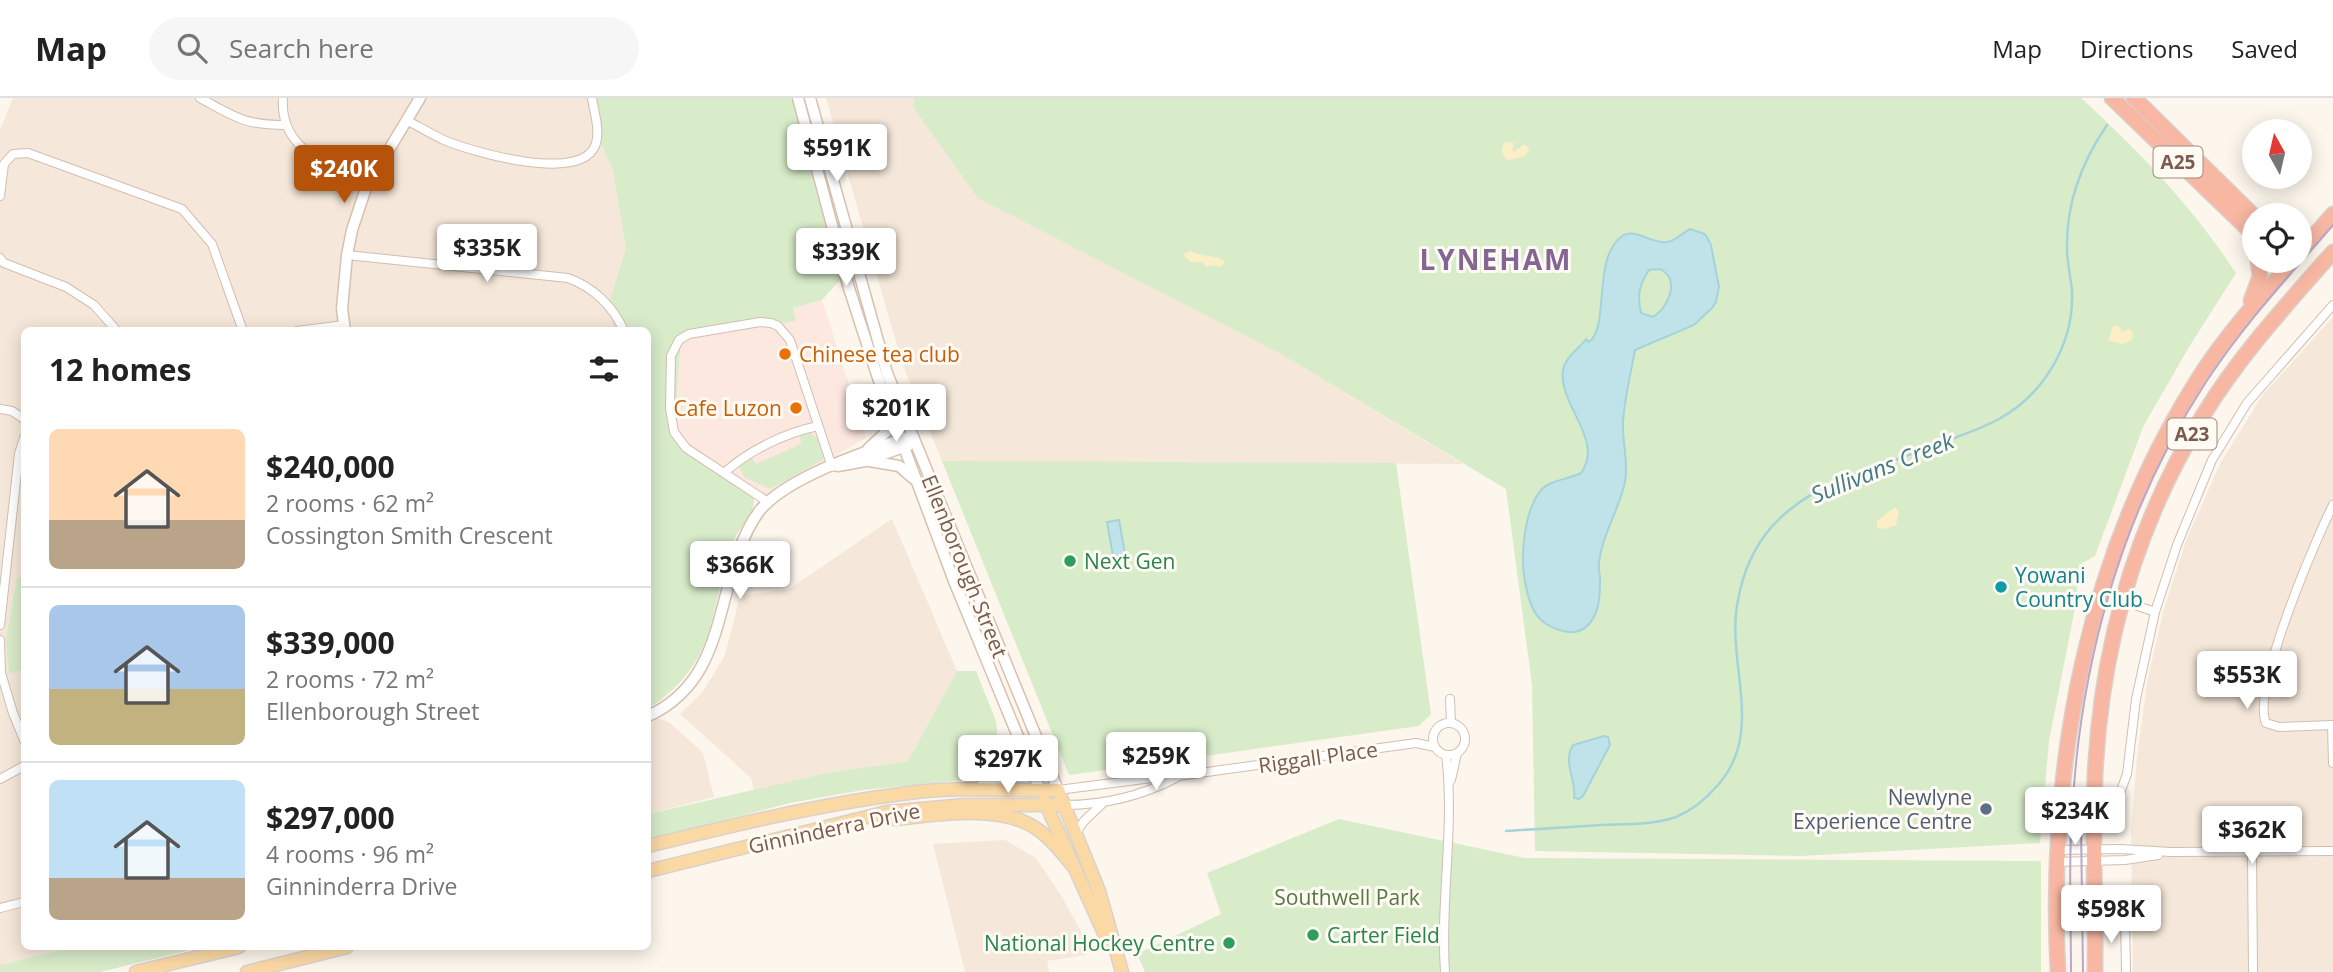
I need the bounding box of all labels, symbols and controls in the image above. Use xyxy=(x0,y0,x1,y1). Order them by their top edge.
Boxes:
search box xyxy=(149,17,639,80)
text: Map xyxy=(35,26,107,71)
icon: search xyxy=(173,29,211,67)
text: Search here xyxy=(229,30,374,66)
text: Map xyxy=(1992,32,2042,65)
text: Directions xyxy=(2080,32,2193,65)
text: Saved xyxy=(2231,32,2298,65)
north arrow xyxy=(2242,119,2312,189)
map controls xyxy=(2242,119,2312,273)
pin: $591K xyxy=(788,125,886,184)
text: $591K xyxy=(803,131,871,163)
pin: $240K xyxy=(295,146,393,205)
road number: A25 xyxy=(2154,146,2202,178)
text: $240K xyxy=(310,152,378,184)
button: locate xyxy=(2242,203,2312,273)
pin: $335K xyxy=(438,225,536,284)
pin: $339K xyxy=(797,228,895,288)
text: $335K xyxy=(453,231,521,263)
text: $339K xyxy=(812,235,880,267)
district label: LYNEHAM xyxy=(1420,240,1572,278)
place label: Chinese tea club xyxy=(799,340,960,368)
marker: Chinese tea club xyxy=(777,346,793,362)
text: 12 homes xyxy=(49,349,192,390)
icon: filters xyxy=(585,350,623,388)
pin: $201K xyxy=(847,384,945,444)
text: $201K xyxy=(862,391,930,423)
place label: Cafe Luzon xyxy=(674,394,782,422)
marker: Cafe Luzon xyxy=(788,400,804,416)
road number: A23 xyxy=(2168,418,2216,450)
water label: Sullivans Creek xyxy=(1806,423,1959,510)
text: $240,000 xyxy=(266,446,395,487)
icon: home xyxy=(105,457,189,541)
street label: Ellenborough Street xyxy=(916,470,1014,662)
text: 2 rooms · 62 m² xyxy=(266,487,434,519)
text: Cossington Smith Crescent xyxy=(266,519,553,551)
pin: $366K xyxy=(691,542,789,601)
place label: Next Gen xyxy=(1084,547,1175,575)
text: $366K xyxy=(706,548,774,580)
marker: Next Gen xyxy=(1062,553,1078,569)
place label: Yowani Country Club xyxy=(2015,561,2143,613)
marker: Yowani Country Club xyxy=(1993,579,2009,595)
text: $339,000 xyxy=(266,622,395,663)
icon: home xyxy=(105,633,189,717)
pin: $553K xyxy=(2198,652,2296,711)
text: $553K xyxy=(2213,658,2281,690)
text: 2 rooms · 72 m² xyxy=(266,663,434,695)
text: Ellenborough Street xyxy=(266,695,479,727)
pin: $259K xyxy=(1107,732,1205,792)
street label: Riggall Place xyxy=(1257,735,1379,779)
pin: $297K xyxy=(959,736,1057,795)
text: $259K xyxy=(1122,739,1190,771)
text: $297K xyxy=(974,742,1042,774)
place label: Newlyne Experience Centre xyxy=(1793,783,1972,835)
pin: $234K xyxy=(2026,788,2124,847)
text: $234K xyxy=(2041,794,2109,826)
street label: Ginninderra Drive xyxy=(746,796,922,860)
text: $297,000 xyxy=(266,797,395,838)
marker: Newlyne Experience Centre xyxy=(1978,801,1994,817)
pin: $362K xyxy=(2203,806,2301,866)
icon: home xyxy=(105,808,189,892)
text: $362K xyxy=(2218,813,2286,845)
text: 4 rooms · 96 m² xyxy=(266,838,434,870)
text: Ginninderra Drive xyxy=(266,870,458,902)
park label: Southwell Park xyxy=(1274,883,1420,911)
pin: $598K xyxy=(2062,886,2160,945)
text: $598K xyxy=(2077,892,2145,924)
place label: Carter Field xyxy=(1327,921,1440,949)
marker: Carter Field xyxy=(1305,927,1321,943)
place label: National Hockey Centre xyxy=(984,929,1215,957)
marker: National Hockey Centre xyxy=(1221,935,1237,951)

